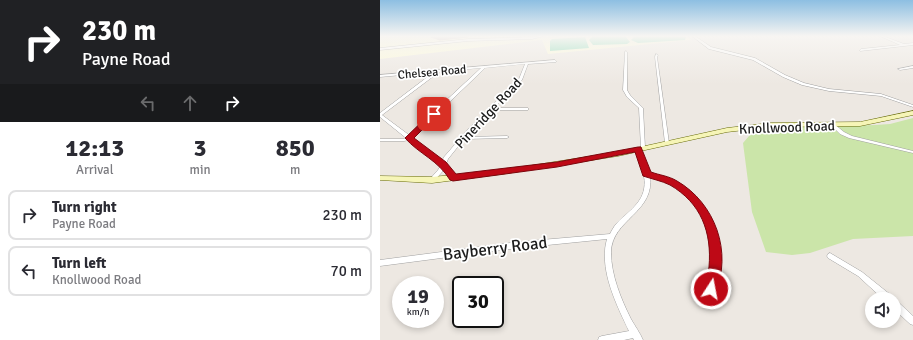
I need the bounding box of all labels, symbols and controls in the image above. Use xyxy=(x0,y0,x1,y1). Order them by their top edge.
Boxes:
text: 230 m xyxy=(82,14,156,48)
icon: right xyxy=(16,16,68,68)
text: Payne Road xyxy=(82,48,170,70)
street label: Chelsea Road xyxy=(397,62,467,83)
street label: Pineridge Road xyxy=(451,74,525,152)
icon: left xyxy=(137,92,159,114)
icon: ahead xyxy=(179,92,201,114)
icon: right xyxy=(221,92,243,114)
pin xyxy=(417,97,451,131)
icon: arrive xyxy=(423,103,445,125)
street label: Knollwood Road xyxy=(739,117,835,138)
text: 12:13 xyxy=(65,133,124,163)
text: 3 xyxy=(194,133,206,163)
text: 850 xyxy=(276,133,315,163)
text: Arrival xyxy=(76,162,113,178)
text: min xyxy=(190,162,211,178)
text: m xyxy=(290,162,300,178)
text: Turn right xyxy=(52,198,117,216)
icon: right xyxy=(18,204,40,226)
text: 230 m xyxy=(322,206,362,224)
text: Payne Road xyxy=(52,216,116,232)
street label: Bayberry Road xyxy=(442,232,549,265)
text: Turn left xyxy=(52,254,106,272)
icon: left xyxy=(18,260,40,282)
text: 70 m xyxy=(331,262,362,280)
position arrow xyxy=(690,268,732,310)
text: Knollwood Road xyxy=(52,272,141,288)
speed limit sign: 30 xyxy=(452,276,504,328)
text: 19 xyxy=(407,284,429,309)
map controls xyxy=(865,292,901,328)
button: sound xyxy=(865,292,901,328)
text: km/h xyxy=(407,306,429,318)

